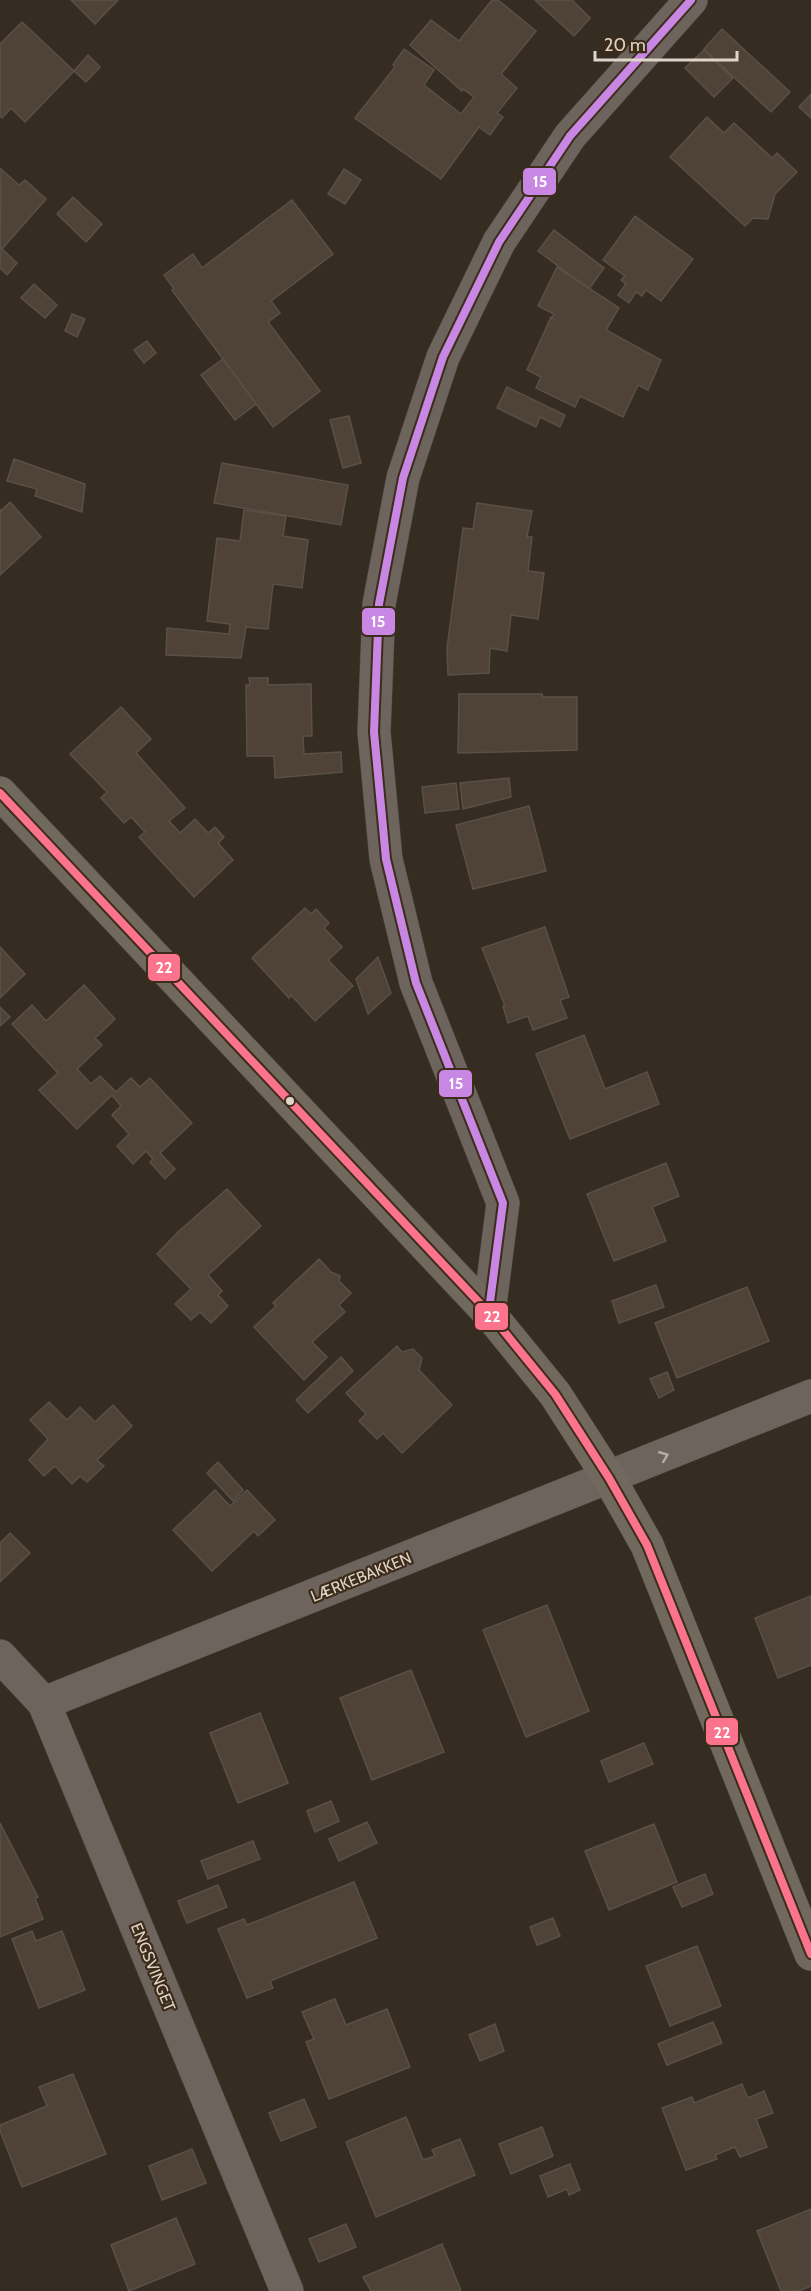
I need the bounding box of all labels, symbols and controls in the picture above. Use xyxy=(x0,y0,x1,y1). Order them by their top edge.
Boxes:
scale bar xyxy=(595,24,738,62)
text: 20 m xyxy=(604,34,646,56)
line badge: 15 xyxy=(522,167,557,196)
text: 15 xyxy=(533,172,547,191)
line badge: 15 xyxy=(361,607,396,636)
text: 15 xyxy=(371,612,385,631)
line badge: 22 xyxy=(147,953,181,982)
text: 22 xyxy=(156,958,172,977)
line badge: 15 xyxy=(438,1069,473,1098)
text: 15 xyxy=(449,1074,463,1093)
unlabelled marker xyxy=(284,1095,296,1107)
line badge: 22 xyxy=(474,1302,509,1331)
text: 22 xyxy=(484,1307,500,1326)
one-way arrow xyxy=(657,1451,668,1463)
street label: LÆRKEBAKKEN xyxy=(308,1548,414,1606)
line badge: 22 xyxy=(705,1717,739,1746)
text: 22 xyxy=(714,1723,730,1742)
street label: ENGSVINGET xyxy=(127,1920,179,2014)

